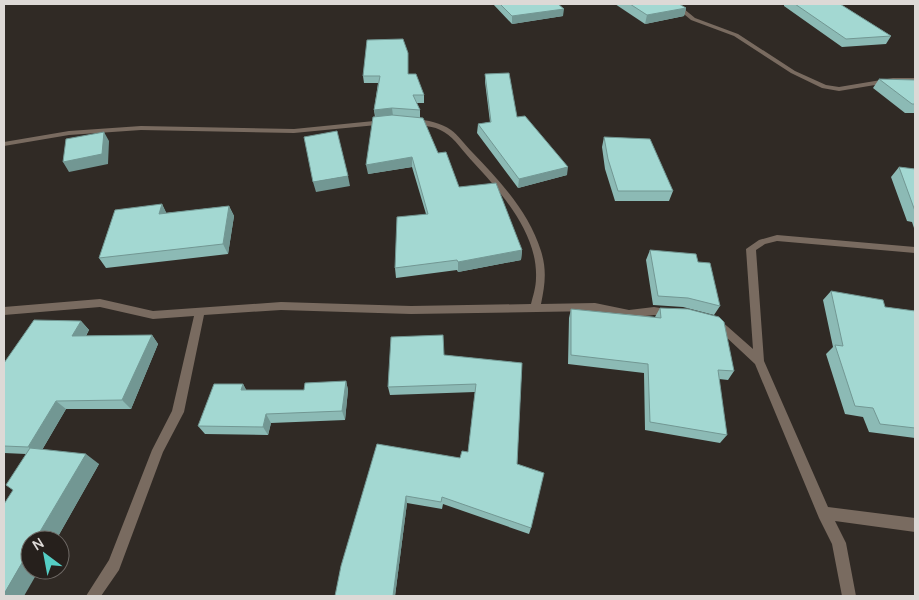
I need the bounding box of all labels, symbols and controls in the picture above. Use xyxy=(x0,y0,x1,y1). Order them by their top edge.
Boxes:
north arrow xyxy=(20,530,70,580)
text: N xyxy=(29,533,47,554)

